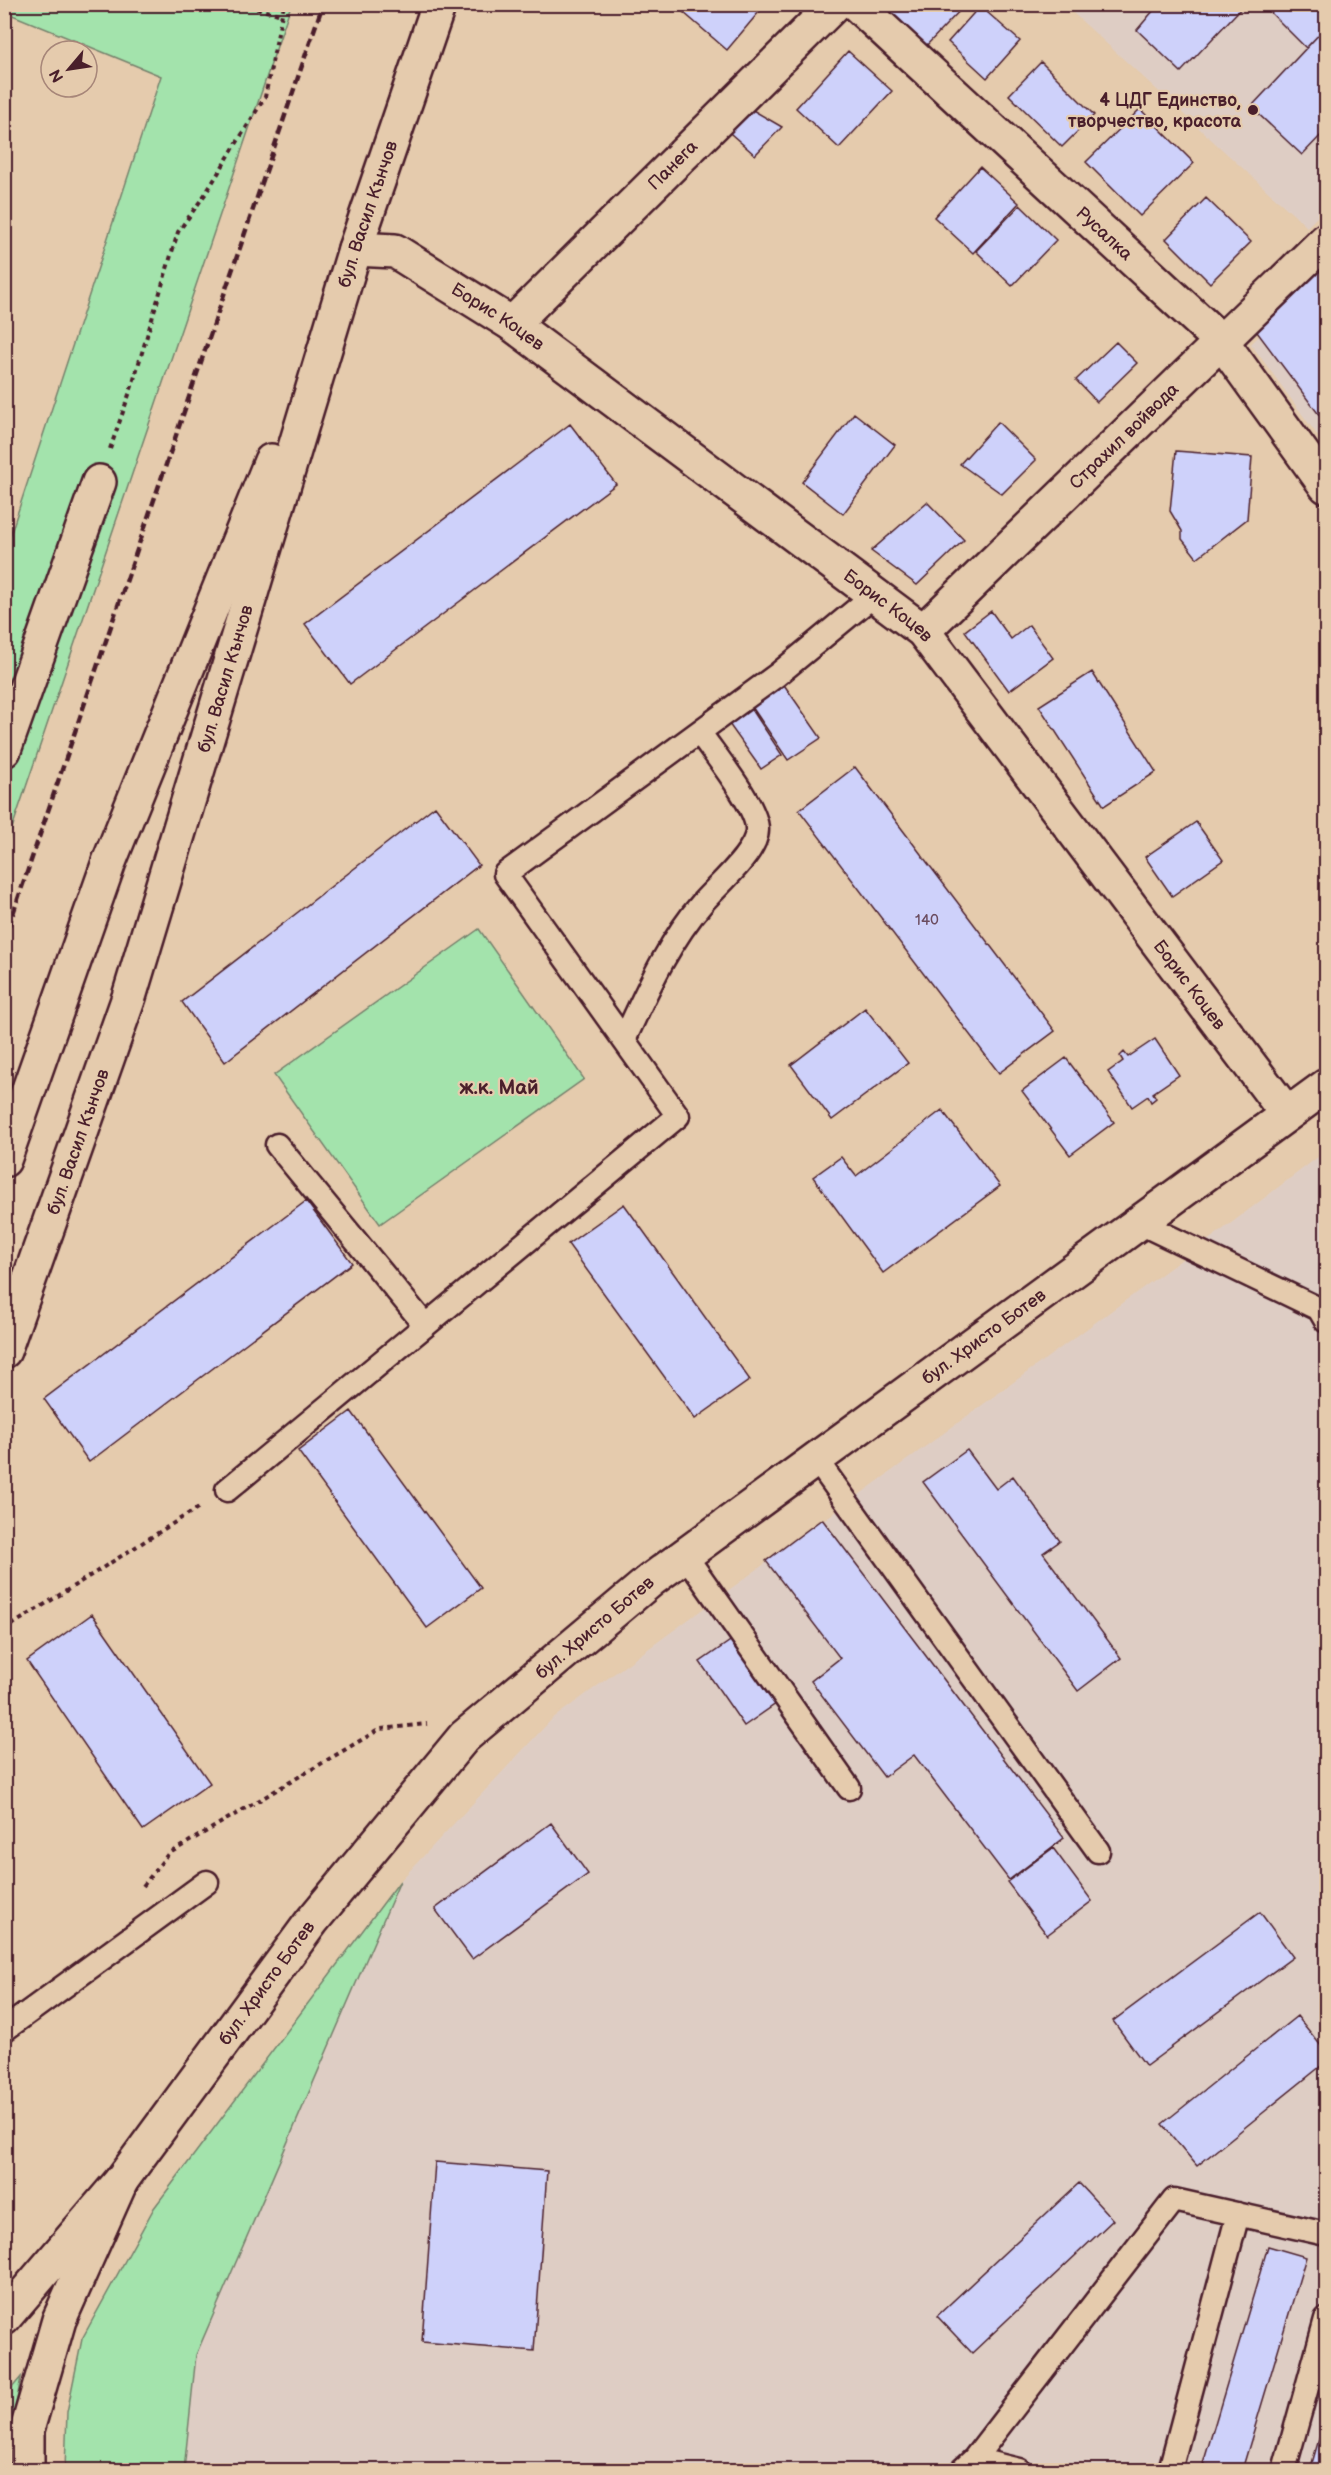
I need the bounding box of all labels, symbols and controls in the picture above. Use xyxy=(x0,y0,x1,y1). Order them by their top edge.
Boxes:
north arrow xyxy=(39,39,99,99)
text: N xyxy=(46,66,68,85)
place label: 4 ЦДГ Единство, творчество, красота xyxy=(1068,90,1242,132)
marker: 4 ЦДГ Единство, творчество, красота xyxy=(1246,103,1260,117)
street label: Панега xyxy=(644,136,702,194)
street label: бул. Васил Кънчов xyxy=(334,138,402,290)
street label: Русалка xyxy=(1071,202,1137,265)
street label: Борис Коцев xyxy=(447,279,548,356)
street label: Страхил войвода xyxy=(1065,379,1183,494)
street label: Борис Коцев xyxy=(839,565,938,646)
street label: бул. Васил Кънчов xyxy=(193,602,258,755)
house number: 140 xyxy=(915,911,939,930)
street label: Борис Коцев xyxy=(1149,936,1230,1035)
street label: бул. Васил Кънчов xyxy=(43,1066,114,1217)
district label: ж.к. Май xyxy=(459,1076,539,1100)
street label: бул. Христо Ботев xyxy=(918,1284,1051,1389)
street label: бул. Христо Ботев xyxy=(531,1572,659,1683)
street label: бул. Христо Ботев xyxy=(215,1917,320,2049)

